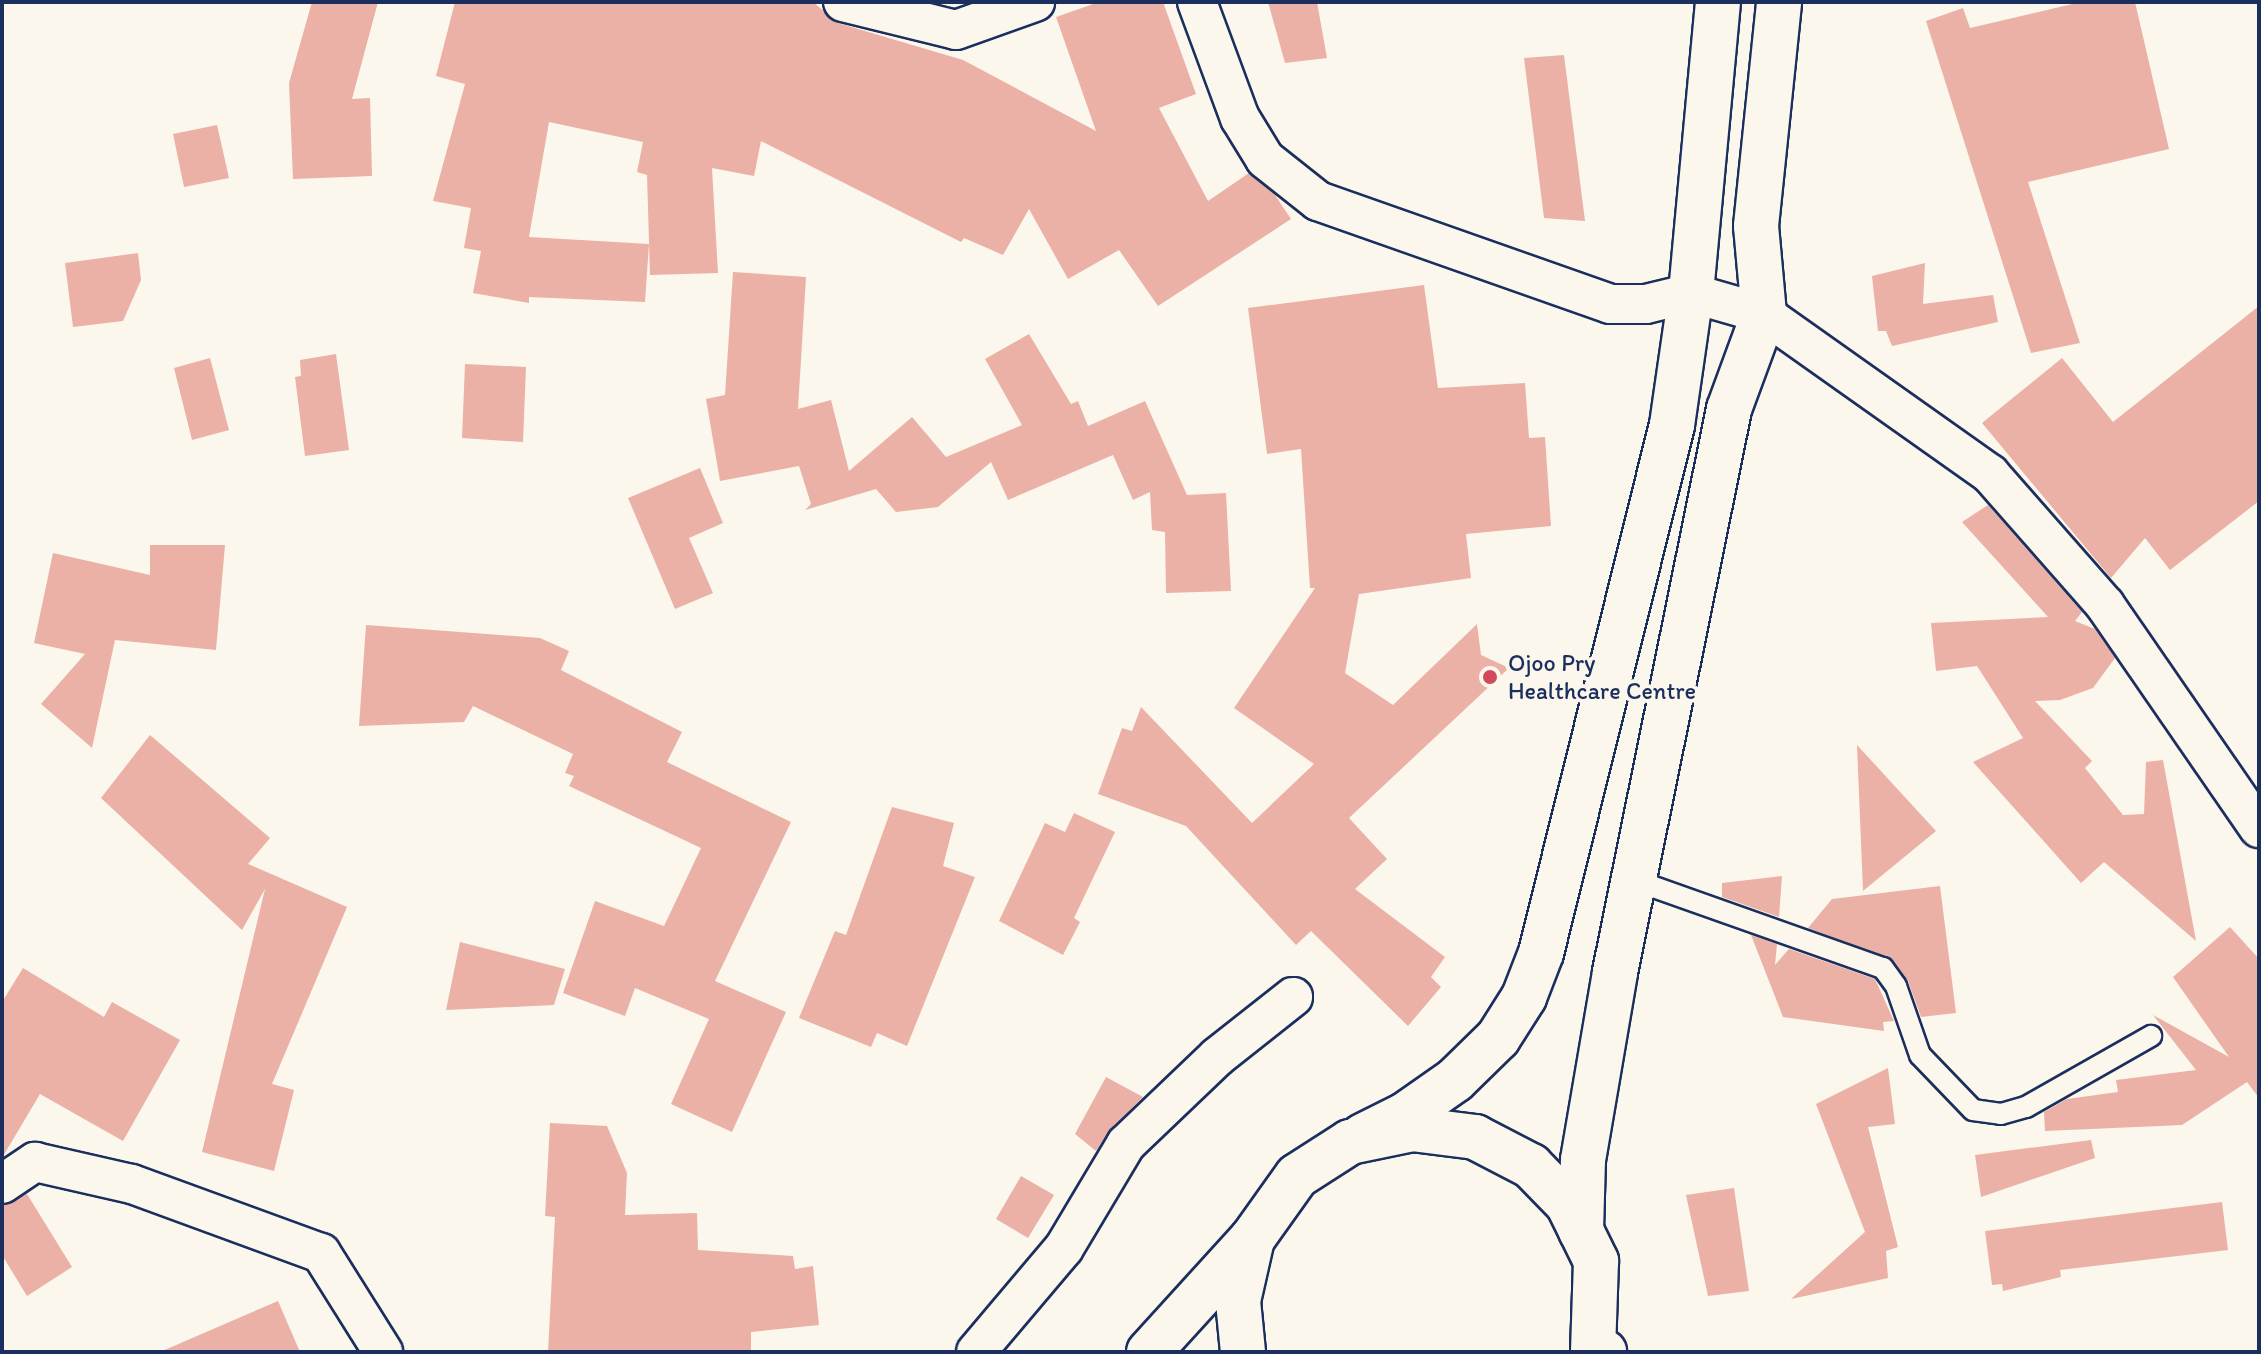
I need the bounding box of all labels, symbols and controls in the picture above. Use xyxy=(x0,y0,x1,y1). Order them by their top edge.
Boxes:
place label: Ojoo Pry Healthcare Centre xyxy=(1508,649,1696,705)
marker: Ojoo Pry Healthcare Centre xyxy=(1479,666,1501,688)

